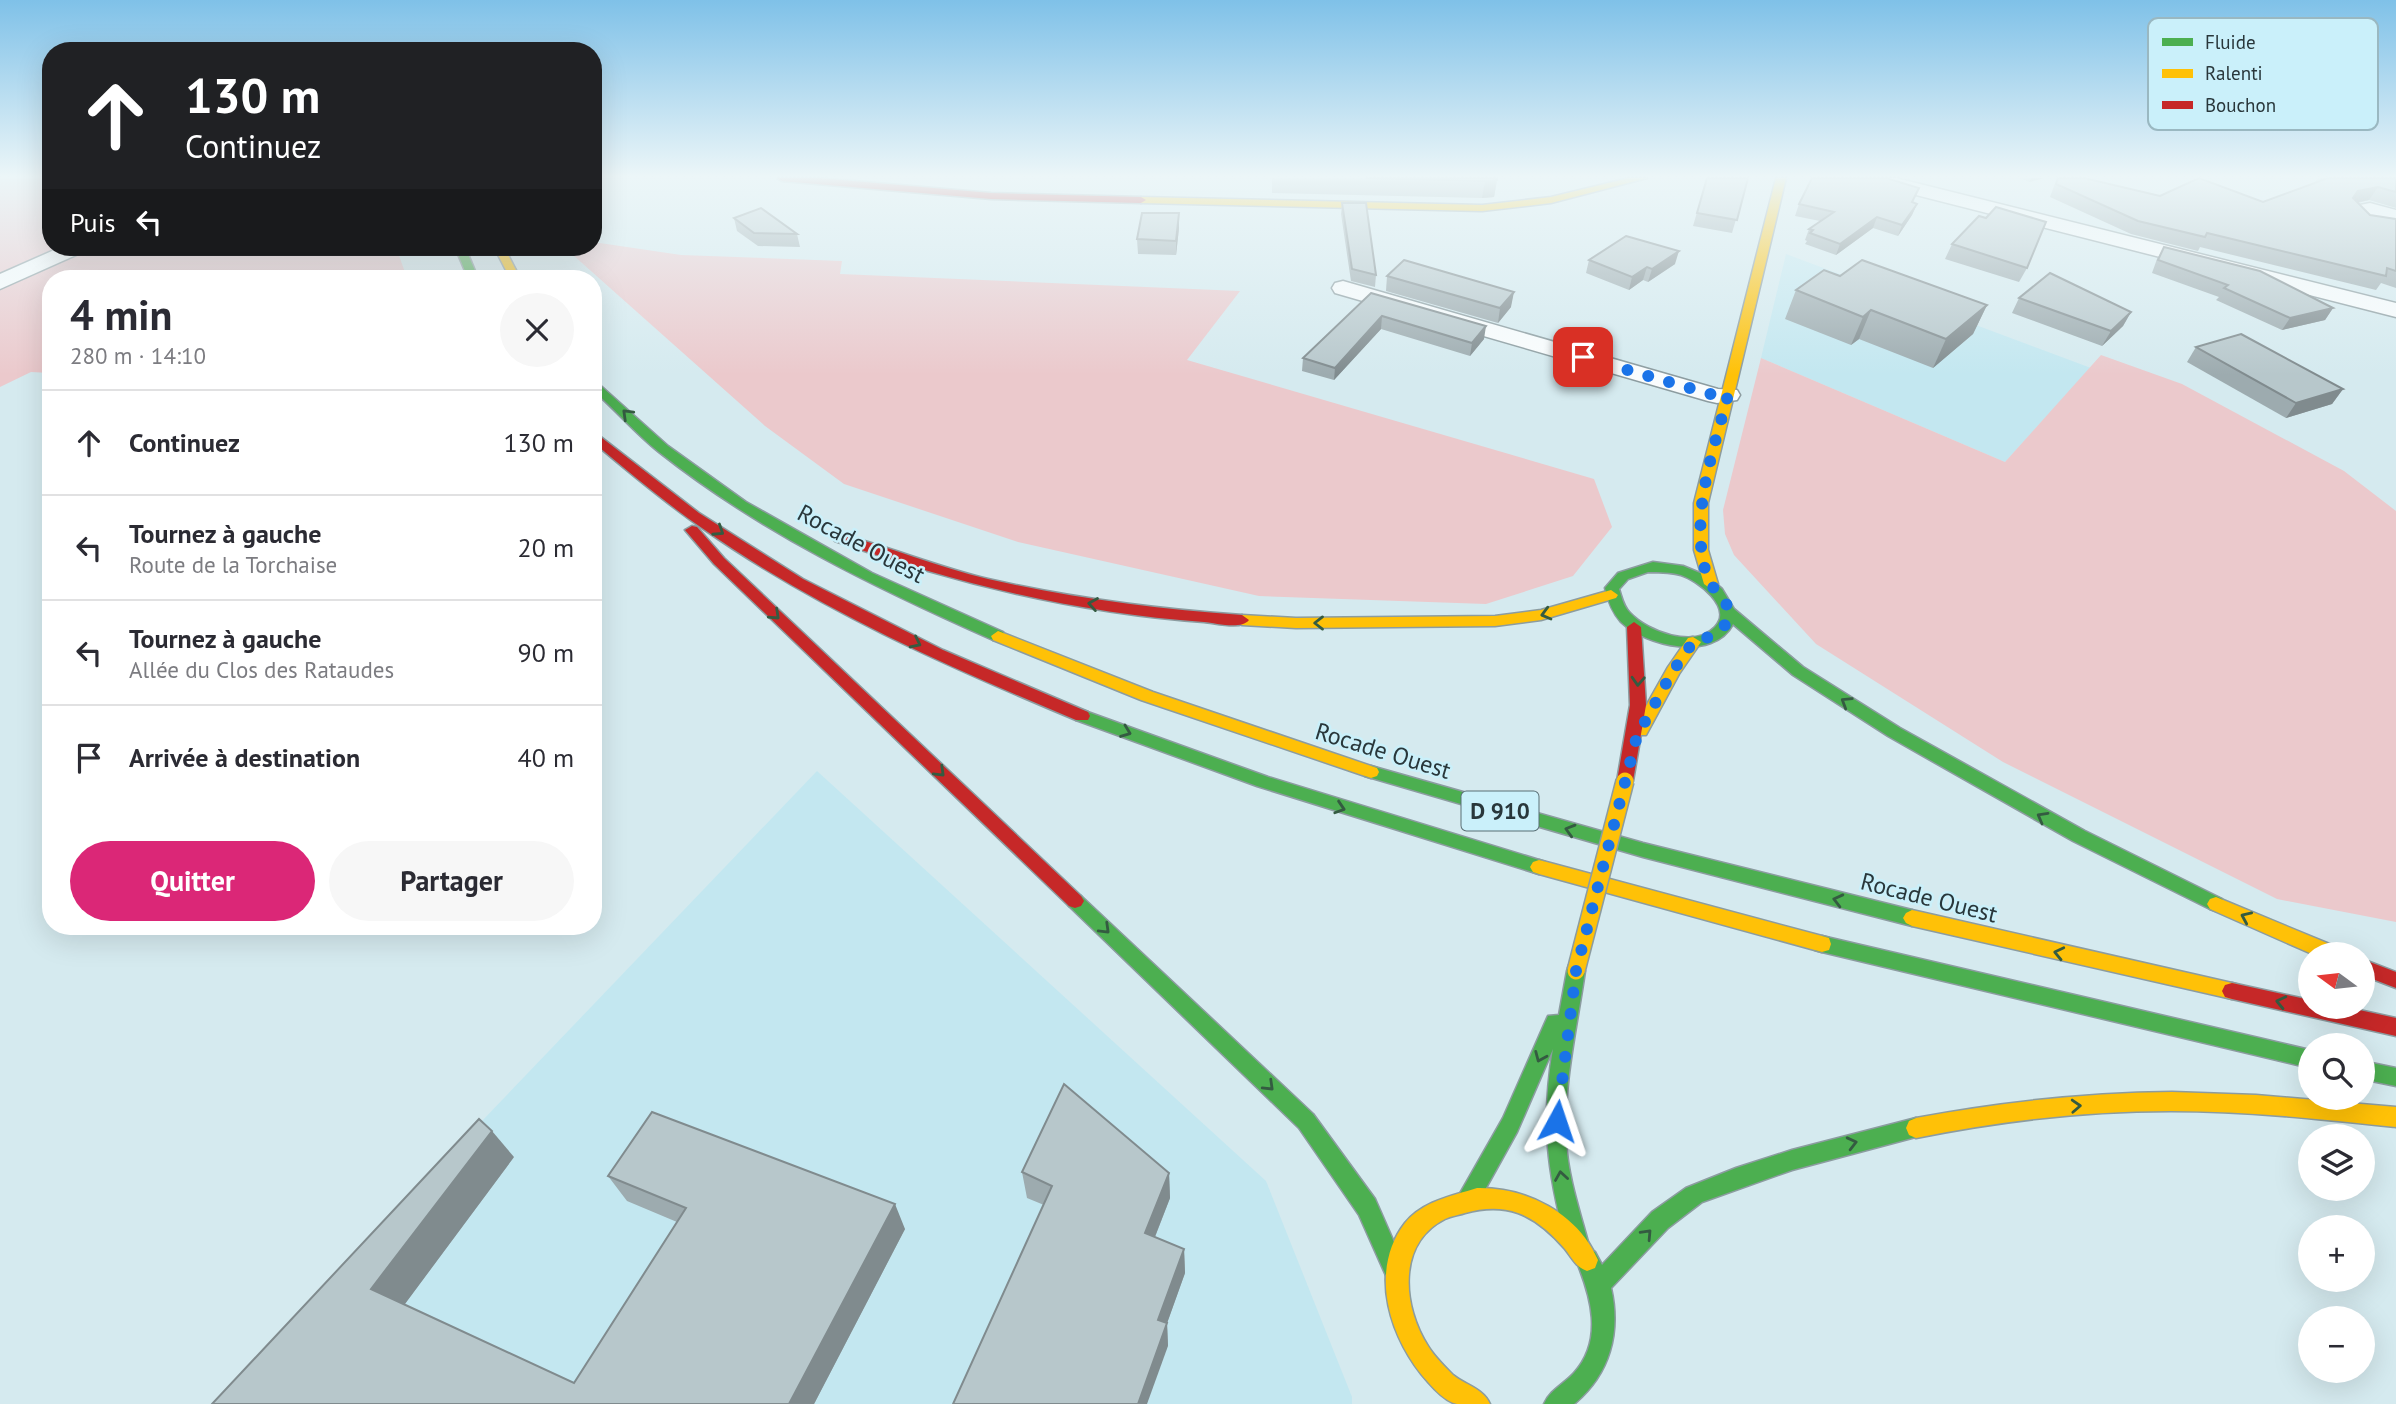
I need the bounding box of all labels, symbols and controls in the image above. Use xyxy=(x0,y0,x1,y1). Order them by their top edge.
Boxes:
legend xyxy=(2148,18,2378,130)
text: Fluide xyxy=(2205,30,2256,54)
text: Ralenti xyxy=(2205,61,2263,85)
text: 130 m xyxy=(185,63,320,127)
icon: ahead xyxy=(70,70,161,161)
text: Bouchon xyxy=(2205,93,2276,117)
text: Continuez xyxy=(185,125,321,167)
icon: left xyxy=(130,203,168,241)
text: Puis xyxy=(70,206,116,239)
text: 4 min xyxy=(70,287,172,342)
button: close xyxy=(500,293,574,367)
pin xyxy=(1553,327,1613,387)
icon: arrive xyxy=(1564,338,1602,376)
text: 280 m · 14:10 xyxy=(70,341,206,370)
one-way arrow xyxy=(622,409,635,422)
icon: ahead xyxy=(70,424,108,462)
text: Continuez xyxy=(129,426,240,459)
text: 130 m xyxy=(503,426,574,459)
street label: Rocade Ouest xyxy=(792,497,930,590)
text: Tournez à gauche xyxy=(129,517,321,550)
one-way arrow xyxy=(711,523,724,536)
icon: left xyxy=(70,529,108,567)
text: 20 m xyxy=(518,531,574,564)
text: Route de la Torchaise xyxy=(129,550,337,579)
one-way arrow xyxy=(1087,597,1099,612)
one-way arrow xyxy=(1540,605,1552,620)
one-way arrow xyxy=(767,606,780,619)
one-way arrow xyxy=(1313,615,1324,631)
text: Tournez à gauche xyxy=(129,622,321,655)
icon: left xyxy=(70,634,108,672)
one-way arrow xyxy=(909,635,921,649)
text: 90 m xyxy=(518,636,574,669)
text: Allée du Clos des Rataudes xyxy=(129,655,394,684)
one-way arrow xyxy=(1631,676,1646,687)
one-way arrow xyxy=(1841,698,1854,710)
street label: Rocade Ouest xyxy=(1312,715,1455,786)
one-way arrow xyxy=(1119,724,1131,738)
icon: arrive xyxy=(70,739,108,777)
text: Arrivée à destination xyxy=(129,741,360,774)
text: 40 m xyxy=(518,741,574,774)
one-way arrow xyxy=(932,763,945,776)
road number: D 910 xyxy=(1462,792,1538,831)
one-way arrow xyxy=(1333,800,1346,814)
one-way arrow xyxy=(2037,812,2049,825)
one-way arrow xyxy=(1565,824,1577,839)
button: Quitter xyxy=(70,841,315,921)
button: Partager xyxy=(329,841,574,921)
street label: Rocade Ouest xyxy=(1857,866,2001,929)
one-way arrow xyxy=(1832,894,1844,908)
one-way arrow xyxy=(2241,911,2254,925)
one-way arrow xyxy=(1096,920,1109,933)
north arrow xyxy=(2298,942,2375,1018)
map controls xyxy=(2298,942,2375,1383)
one-way arrow xyxy=(2053,946,2065,961)
one-way arrow xyxy=(2275,996,2287,1010)
button: search xyxy=(2298,1033,2375,1110)
one-way arrow xyxy=(1534,1049,1548,1062)
one-way arrow xyxy=(1261,1078,1274,1091)
position arrow xyxy=(1520,1084,1594,1158)
one-way arrow xyxy=(2071,1099,2082,1114)
button: layers xyxy=(2298,1124,2375,1201)
one-way arrow xyxy=(1846,1137,1858,1151)
one-way arrow xyxy=(1553,1170,1568,1182)
button: + xyxy=(2298,1215,2375,1292)
one-way arrow xyxy=(1638,1229,1651,1242)
button: − xyxy=(2298,1306,2375,1383)

